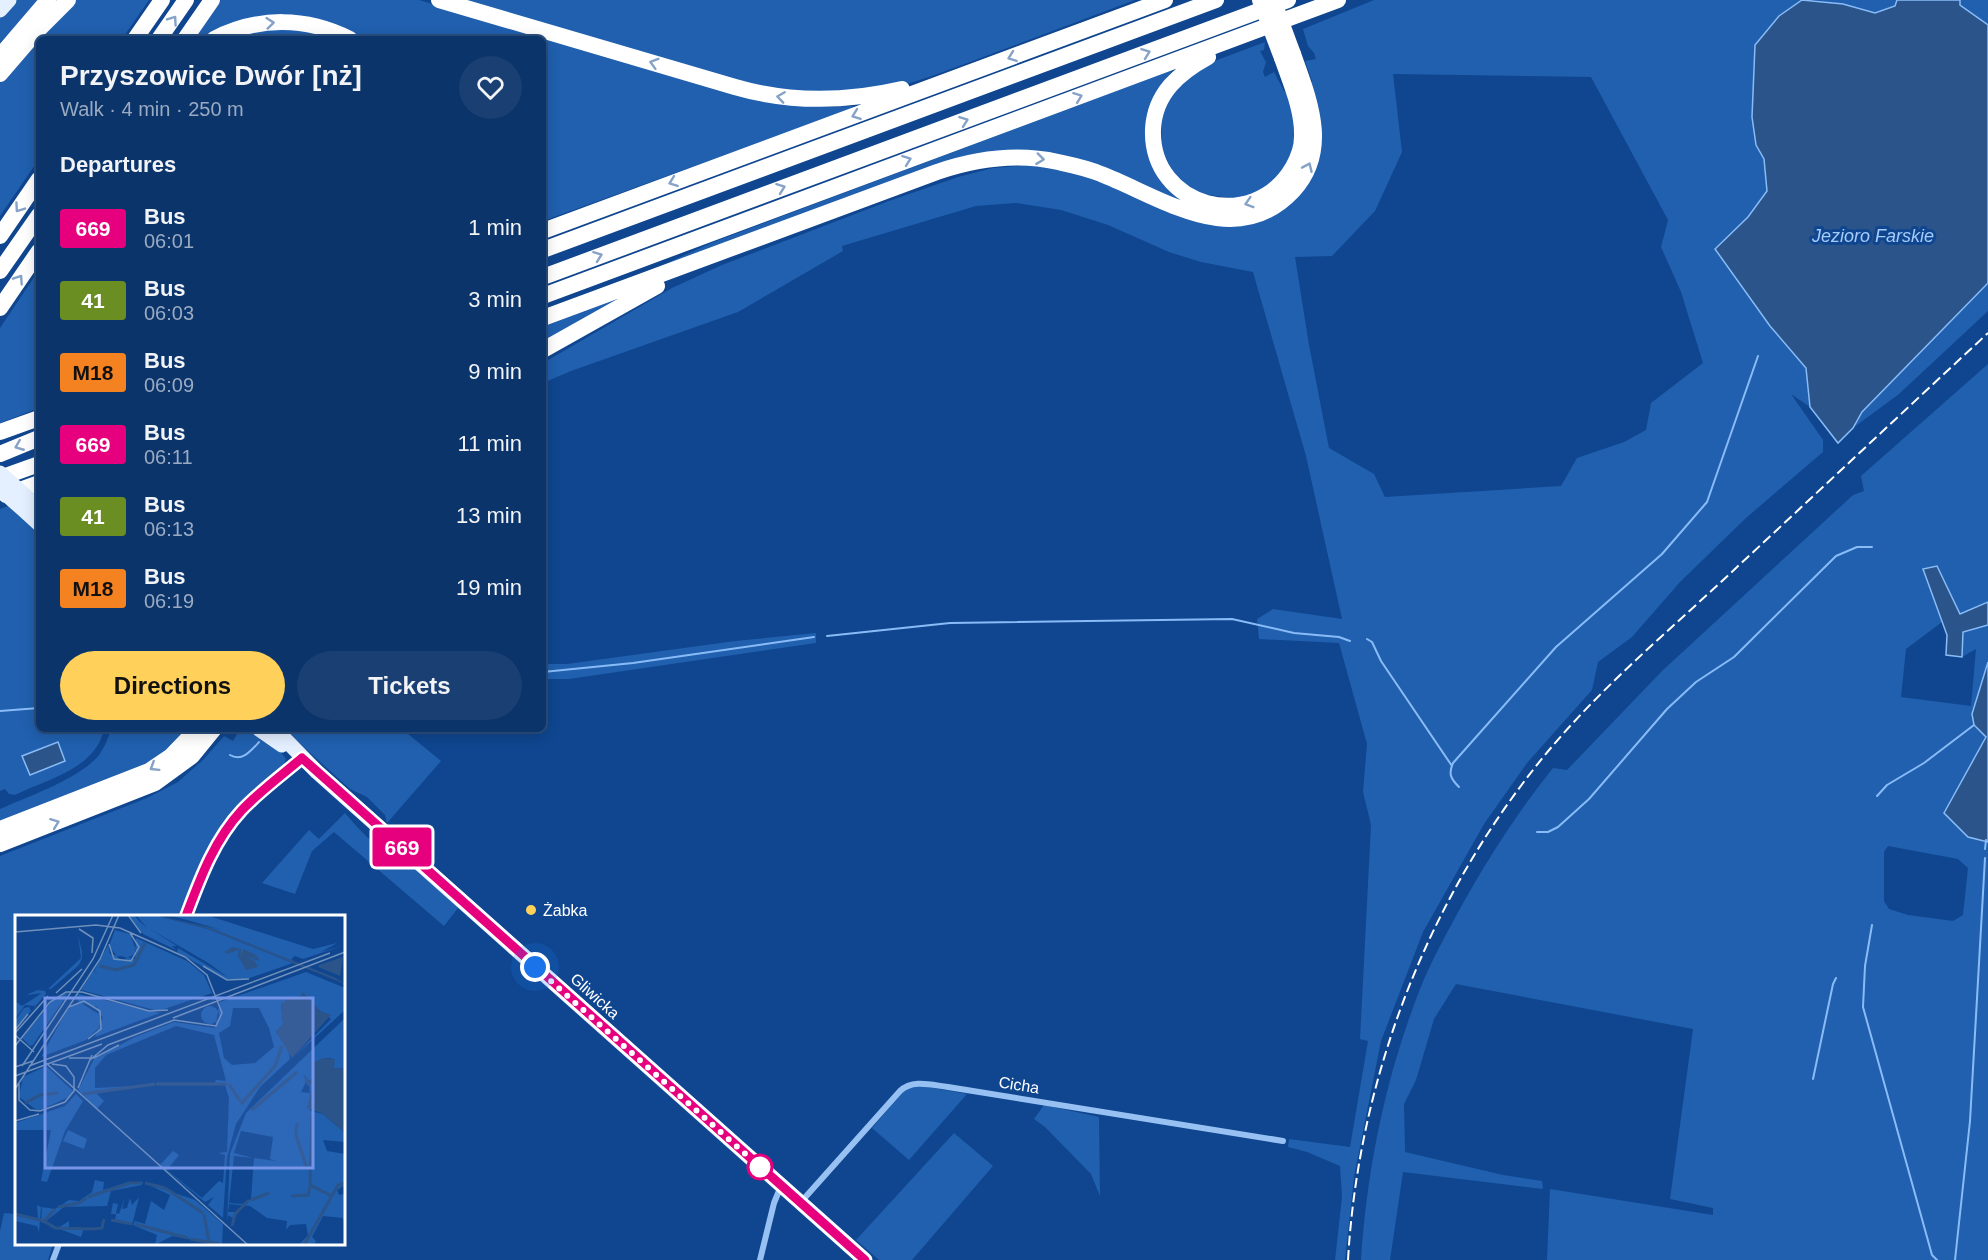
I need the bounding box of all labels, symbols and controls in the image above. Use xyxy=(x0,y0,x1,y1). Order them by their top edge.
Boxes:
one-way arrow xyxy=(166,15,177,26)
one-way arrow xyxy=(265,17,274,30)
one-way arrow xyxy=(1140,47,1151,60)
one-way arrow xyxy=(1007,50,1018,62)
button: heart xyxy=(459,56,522,119)
one-way arrow xyxy=(649,58,660,70)
text: Przyszowice Dwór [nż] xyxy=(60,60,362,91)
one-way arrow xyxy=(1072,91,1083,104)
one-way arrow xyxy=(777,92,786,104)
text: Walk · 4 min · 250 m xyxy=(60,98,244,120)
one-way arrow xyxy=(851,107,862,120)
one-way arrow xyxy=(958,115,968,128)
text: Departures xyxy=(60,152,176,177)
one-way arrow xyxy=(1035,152,1044,165)
one-way arrow xyxy=(901,155,912,168)
one-way arrow xyxy=(1300,163,1312,174)
one-way arrow xyxy=(668,175,679,188)
one-way arrow xyxy=(775,183,785,196)
one-way arrow xyxy=(1244,196,1255,208)
one-way arrow xyxy=(16,201,27,212)
text: Bus xyxy=(144,204,186,229)
text: 1 min xyxy=(468,215,522,240)
text: 669 xyxy=(75,217,111,240)
water label: Jezioro Farskie xyxy=(1811,226,1934,246)
text: 06:01 xyxy=(144,230,194,252)
one-way arrow xyxy=(592,251,603,263)
one-way arrow xyxy=(12,275,23,286)
text: Bus xyxy=(144,276,186,301)
text: 3 min xyxy=(468,287,522,312)
text: 41 xyxy=(81,289,105,312)
text: 06:03 xyxy=(144,302,194,324)
text: Bus xyxy=(144,348,186,373)
text: 9 min xyxy=(468,359,522,384)
text: M18 xyxy=(73,361,113,384)
text: 06:09 xyxy=(144,374,194,396)
text: Bus xyxy=(144,420,186,445)
text: 11 min xyxy=(458,431,522,456)
text: 669 xyxy=(75,433,111,456)
one-way arrow xyxy=(15,439,26,451)
text: 06:11 xyxy=(144,446,193,468)
text: Bus xyxy=(144,492,186,517)
text: 13 min xyxy=(456,503,522,528)
text: 41 xyxy=(81,505,105,528)
text: 06:13 xyxy=(144,518,194,540)
text: Bus xyxy=(144,564,186,589)
text: 19 min xyxy=(456,575,522,600)
text: M18 xyxy=(73,577,113,600)
text: 06:19 xyxy=(144,590,194,612)
button: Directions xyxy=(60,651,285,720)
button: Tickets xyxy=(297,651,522,720)
one-way arrow xyxy=(150,760,160,772)
one-way arrow xyxy=(48,818,59,830)
line badge: 669 xyxy=(368,828,436,866)
text: 669 xyxy=(384,836,420,859)
place label: Żabka xyxy=(543,901,588,919)
marker: Żabka xyxy=(524,903,538,917)
inset map xyxy=(15,915,345,1245)
your location xyxy=(520,952,550,982)
street label: Gliwicka xyxy=(567,970,623,1022)
street label: Cicha xyxy=(997,1073,1041,1097)
unlabelled marker xyxy=(747,1154,773,1180)

